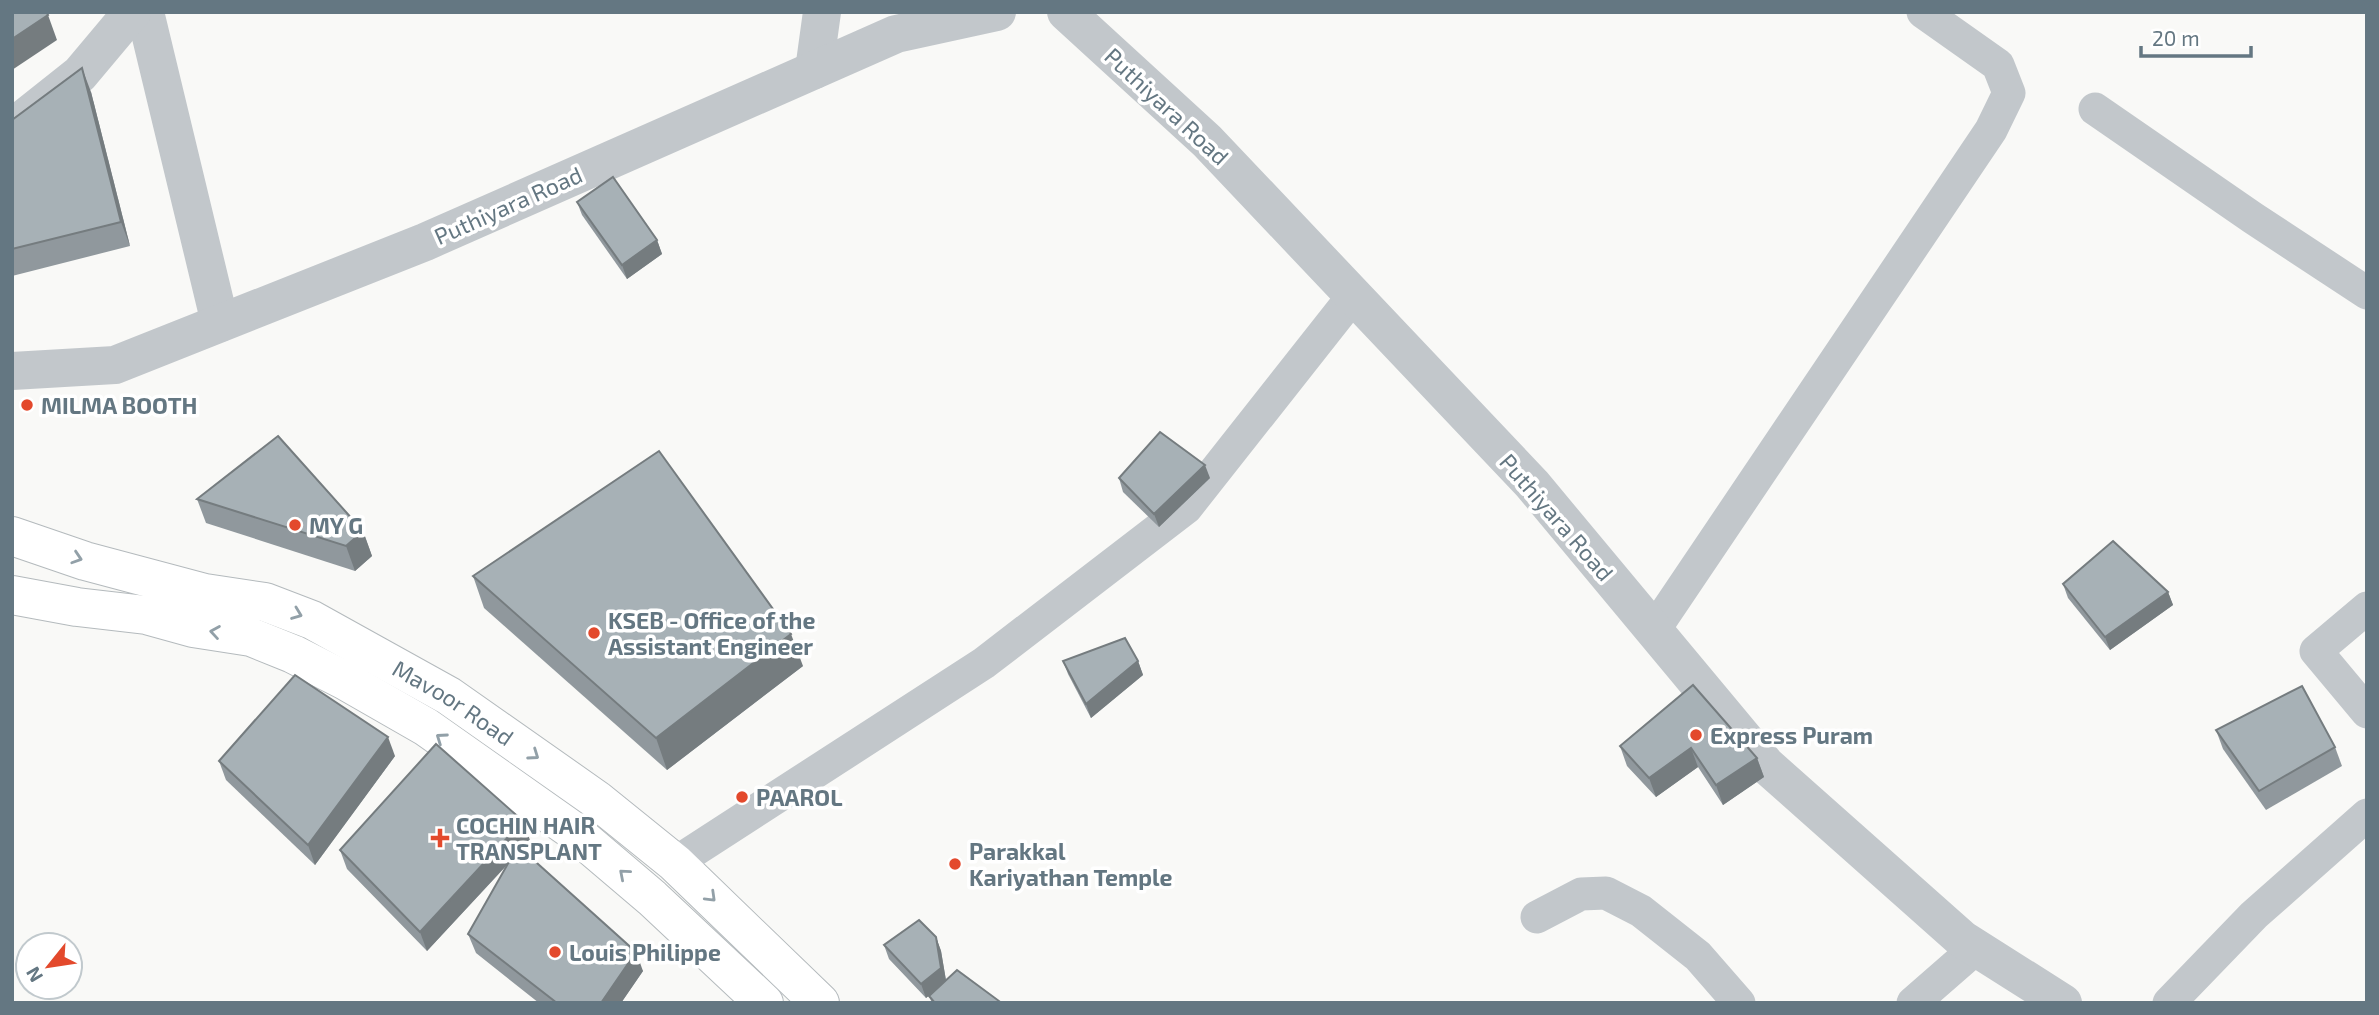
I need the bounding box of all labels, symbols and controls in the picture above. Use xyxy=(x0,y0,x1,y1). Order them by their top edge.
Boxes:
scale bar xyxy=(2141,14,2251,58)
text: 20 m xyxy=(2152,25,2200,50)
street label: Puthiyara Road xyxy=(1099,41,1235,171)
street label: Puthiyara Road xyxy=(430,160,586,250)
place label: MILMA BOOTH xyxy=(41,391,197,419)
marker: MILMA BOOTH xyxy=(19,397,35,413)
street label: Puthiyara Road xyxy=(1494,448,1620,586)
place label: MY G xyxy=(309,511,363,539)
marker: MY G xyxy=(287,517,303,533)
one-way arrow xyxy=(70,550,83,564)
one-way arrow xyxy=(290,606,302,620)
place label: KSEB - Office of the Assistant Engineer xyxy=(608,606,815,660)
one-way arrow xyxy=(209,625,221,640)
marker: KSEB - Office of the Assistant Engineer xyxy=(586,625,602,641)
street label: Mavoor Road xyxy=(388,654,519,751)
place label: Express Puram xyxy=(1710,721,1873,749)
marker: Express Puram xyxy=(1688,727,1704,743)
one-way arrow xyxy=(436,734,449,746)
one-way arrow xyxy=(526,747,538,760)
place label: PAAROL xyxy=(756,783,842,811)
marker: PAAROL xyxy=(734,789,750,805)
place label: COCHIN HAIR TRANSPLANT xyxy=(456,811,602,865)
marker: COCHIN HAIR TRANSPLANT xyxy=(430,828,450,848)
place label: Parakkal Kariyathan Temple xyxy=(969,837,1173,891)
marker: Parakkal Kariyathan Temple xyxy=(947,856,963,872)
one-way arrow xyxy=(619,870,632,882)
one-way arrow xyxy=(703,889,716,902)
north arrow xyxy=(14,931,84,1001)
place label: Louis Philippe xyxy=(569,938,721,966)
marker: Louis Philippe xyxy=(547,944,563,960)
text: N xyxy=(20,963,47,986)

